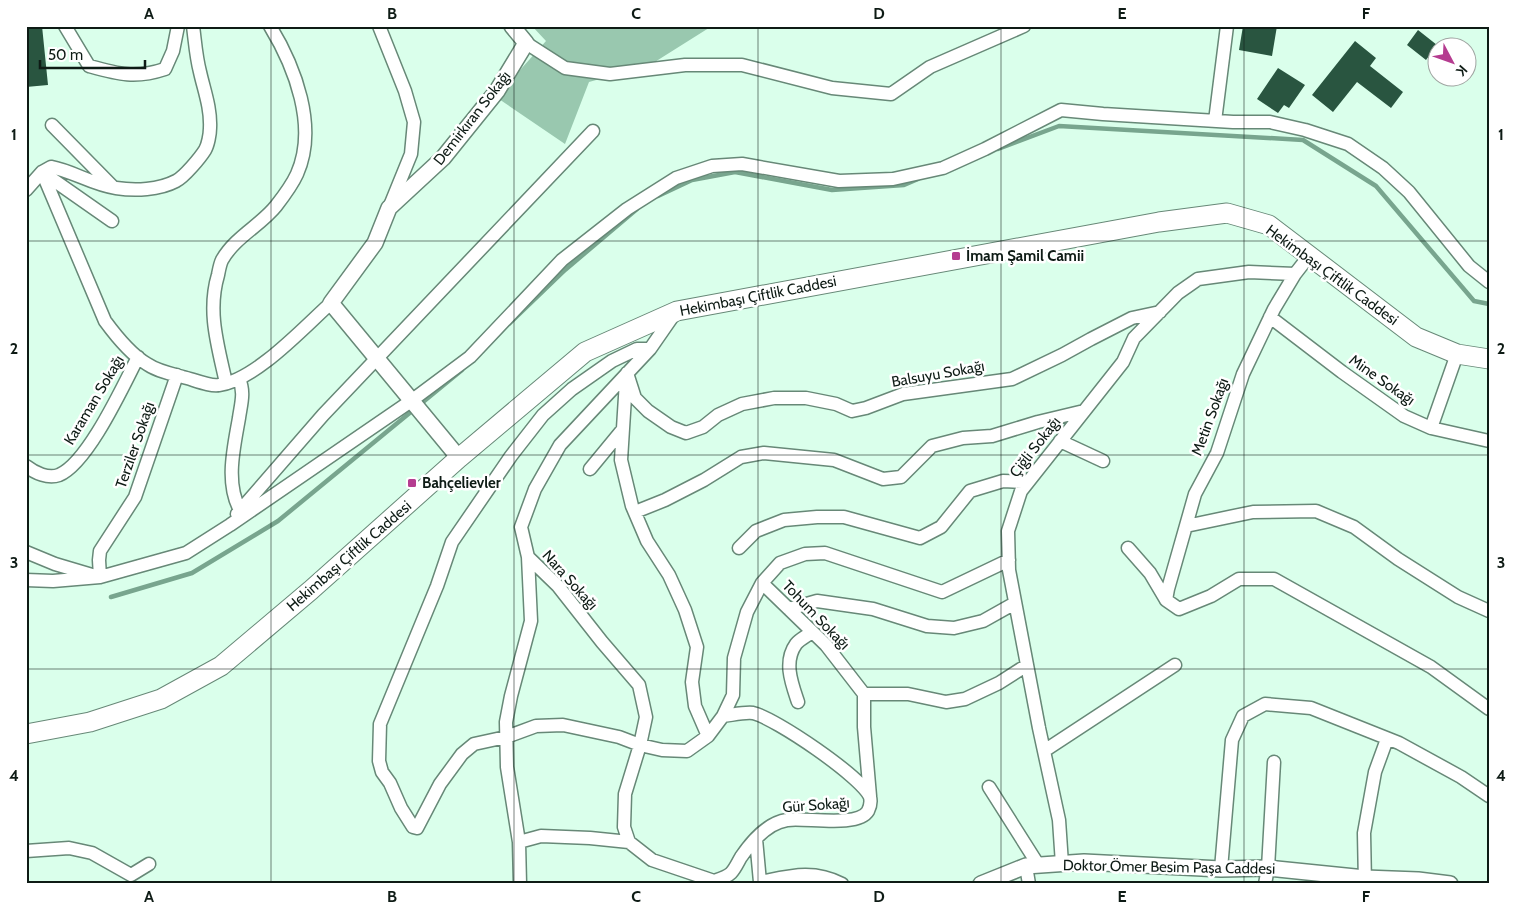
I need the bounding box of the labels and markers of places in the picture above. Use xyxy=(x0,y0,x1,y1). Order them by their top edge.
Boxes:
place label: İmam Şamil Camii xyxy=(966,247,1084,265)
marker: İmam Şamil Camii xyxy=(950,250,962,262)
place label: Bahçelievler xyxy=(422,474,501,492)
marker: Bahçelievler xyxy=(406,477,418,489)

